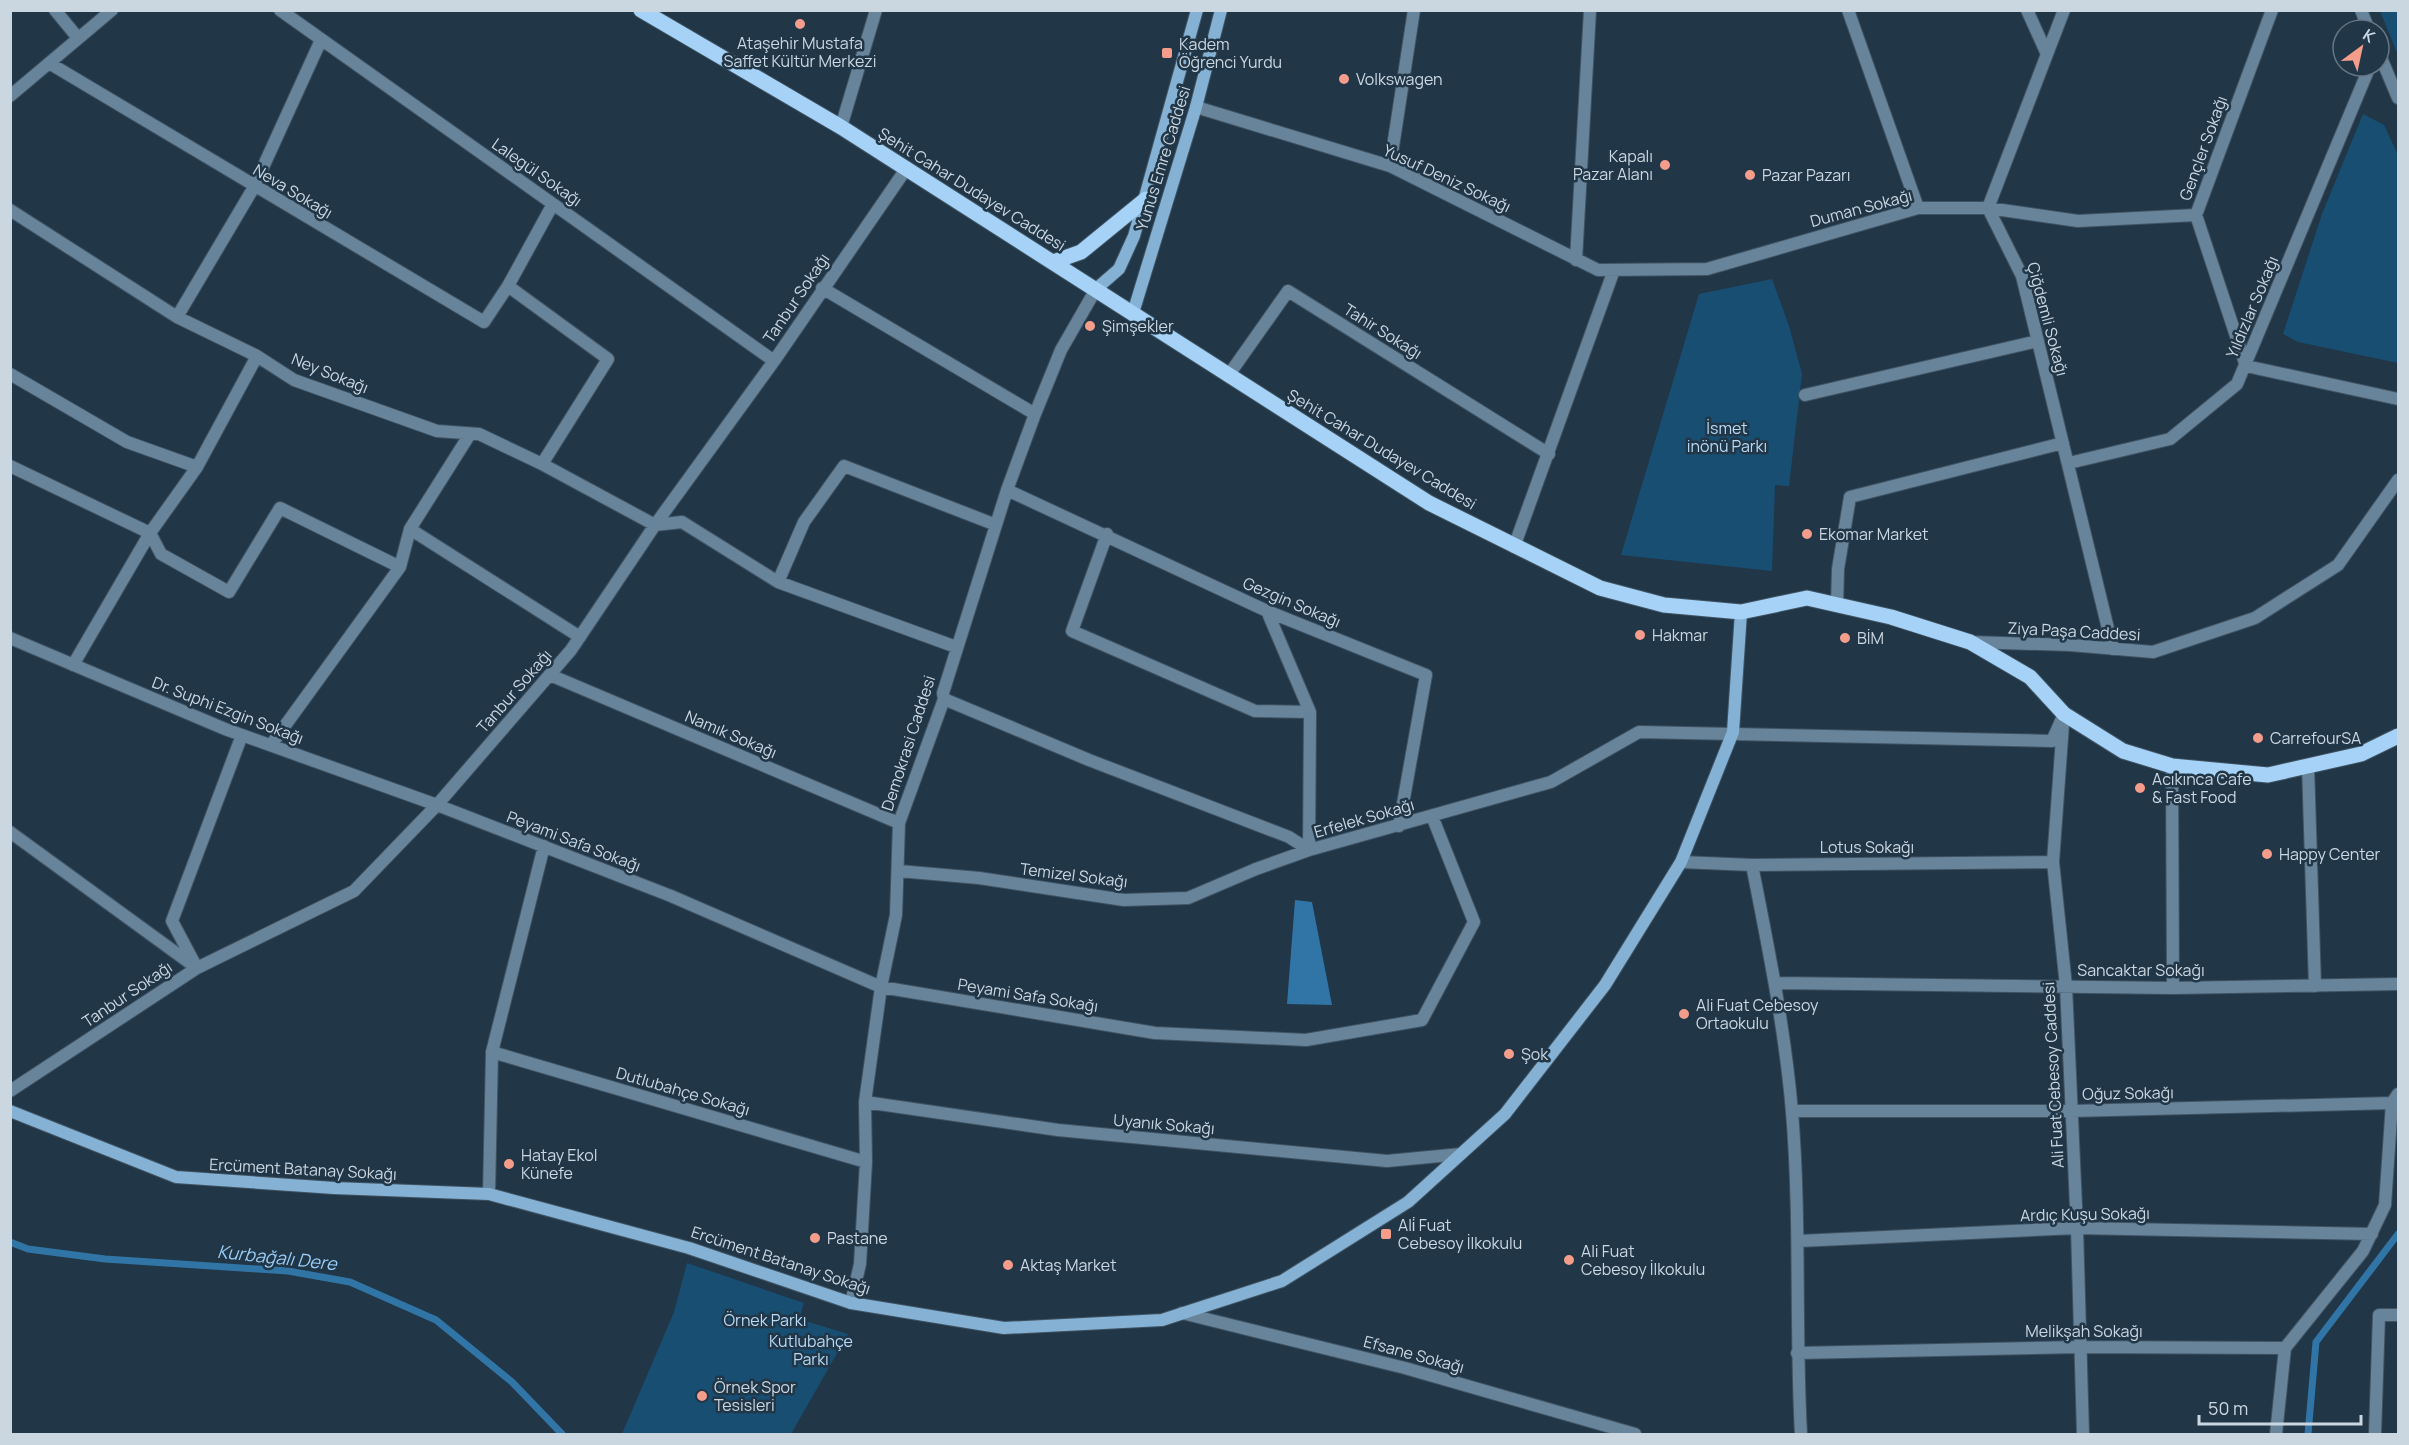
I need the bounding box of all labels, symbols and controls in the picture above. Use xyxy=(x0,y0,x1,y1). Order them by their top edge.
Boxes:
marker: Ataşehir Mustafa Saffet Kültür Merkezi xyxy=(793,17,807,31)
north arrow xyxy=(2331,18,2391,78)
text: K xyxy=(2359,23,2380,48)
place label: Ataşehir Mustafa Saffet Kültür Merkezi xyxy=(724,32,876,72)
place label: Kadem Öğrenci Yurdu xyxy=(1179,33,1282,73)
marker: Kadem Öğrenci Yurdu xyxy=(1160,46,1174,60)
place label: Volkswagen xyxy=(1356,68,1443,90)
marker: Volkswagen xyxy=(1337,72,1351,86)
street label: Yunus Emre Caddesi xyxy=(1131,83,1195,233)
street label: Gençler Sokağı xyxy=(2174,93,2232,203)
street label: Şehit Cahar Dudayev Caddesi xyxy=(874,122,1070,256)
street label: Lalegül Sokağı xyxy=(488,133,586,211)
street label: Yusuf Deniz Sokağı xyxy=(1380,139,1514,217)
place label: Kapalı Pazar Alanı xyxy=(1573,145,1653,185)
marker: Kapalı Pazar Alanı xyxy=(1658,158,1672,172)
street label: Neva Sokağı xyxy=(249,159,337,223)
place label: Pazar Pazarı xyxy=(1762,164,1851,186)
marker: Pazar Pazarı xyxy=(1743,168,1757,182)
street label: Duman Sokağı xyxy=(1808,184,1914,232)
street label: Tanbur Sokağı xyxy=(758,249,834,347)
street label: Yıldızlar Sokağı xyxy=(2221,253,2283,361)
street label: Çiğdemli Sokağı xyxy=(2022,260,2074,378)
street label: Tahir Sokağı xyxy=(1339,298,1427,364)
place label: Şimşekler xyxy=(1102,315,1174,337)
marker: Şimşekler xyxy=(1083,319,1097,333)
street label: Ney Sokağı xyxy=(288,348,372,398)
street label: Şehit Cahar Dudayev Caddesi xyxy=(1283,384,1481,514)
park label: İsmet inönü Parkı xyxy=(1687,417,1767,457)
place label: Ekomar Market xyxy=(1819,523,1928,545)
marker: Ekomar Market xyxy=(1800,527,1814,541)
street label: Gezgin Sokağı xyxy=(1240,571,1344,633)
street label: Ziya Paşa Caddesi xyxy=(2007,617,2141,645)
place label: Hakmar xyxy=(1652,624,1708,646)
place label: BİM xyxy=(1857,627,1884,649)
marker: Hakmar xyxy=(1633,628,1647,642)
marker: BİM xyxy=(1838,631,1852,645)
street label: Tanbur Sokağı xyxy=(472,644,556,738)
street label: Dr. Suphi Ezgin Sokağı xyxy=(149,671,307,749)
street label: Demokrasi Caddesi xyxy=(876,672,940,814)
street label: Namık Sokağı xyxy=(682,705,780,763)
place label: CarrefourSA xyxy=(2270,727,2361,749)
marker: CarrefourSA xyxy=(2251,731,2265,745)
place label: Acıkınca Cafe & Fast Food xyxy=(2152,768,2252,808)
marker: Acıkınca Cafe & Fast Food xyxy=(2133,781,2147,795)
street label: Erfelek Sokağı xyxy=(1311,793,1417,843)
street label: Peyami Safa Sokağı xyxy=(504,805,644,877)
street label: Lotus Sokağı xyxy=(1820,836,1914,858)
place label: Happy Center xyxy=(2279,843,2381,865)
marker: Happy Center xyxy=(2260,847,2274,861)
street label: Temizel Sokağı xyxy=(1019,857,1129,893)
street label: Tanbur Sokağı xyxy=(78,956,176,1032)
street label: Sancaktar Sokağı xyxy=(2077,959,2205,981)
street label: Peyami Safa Sokağı xyxy=(956,973,1100,1017)
street label: Ali Fuat Cebesoy Caddesi xyxy=(2037,981,2069,1169)
place label: Ali Fuat Cebesoy Ortaokulu xyxy=(1696,994,1819,1034)
marker: Ali Fuat Cebesoy Ortaokulu xyxy=(1677,1007,1691,1021)
place label: Şok xyxy=(1521,1043,1549,1065)
marker: Şok xyxy=(1502,1047,1516,1061)
street label: Dutlubahçe Sokağı xyxy=(613,1061,753,1121)
street label: Oğuz Sokağı xyxy=(2082,1081,2174,1105)
street label: Uyanık Sokağı xyxy=(1112,1109,1216,1139)
place label: Hatay Ekol Künefe xyxy=(521,1144,597,1184)
street label: Ercüment Batanay Sokağı xyxy=(209,1153,397,1185)
marker: Hatay Ekol Künefe xyxy=(502,1157,516,1171)
street label: Ardıç Kuşu Sokağı xyxy=(2020,1202,2150,1226)
place label: Ali̇ Fuat Cebesoy İlkokulu xyxy=(1398,1214,1522,1254)
street label: Ercüment Batanay Sokağı xyxy=(688,1221,874,1299)
place label: Pastane xyxy=(827,1227,888,1249)
marker: Ali̇ Fuat Cebesoy İlkokulu xyxy=(1379,1227,1393,1241)
marker: Pastane xyxy=(808,1231,822,1245)
water label: Kurbağalı Dere xyxy=(216,1239,339,1275)
place label: Ali Fuat Cebesoy İlkokulu xyxy=(1581,1240,1705,1280)
marker: Ali Fuat Cebesoy İlkokulu xyxy=(1562,1253,1576,1267)
place label: Aktaş Market xyxy=(1020,1254,1117,1276)
marker: Aktaş Market xyxy=(1001,1258,1015,1272)
park label: Örnek Parkı xyxy=(724,1309,806,1331)
street label: Melikşah Sokağı xyxy=(2025,1320,2143,1342)
park label: Kutlubahçe Parkı xyxy=(769,1330,853,1370)
street label: Efsane Sokağı xyxy=(1361,1330,1467,1378)
place label: Örnek Spor Tesisleri xyxy=(714,1376,796,1416)
scale bar xyxy=(2199,1388,2361,1426)
marker: Örnek Spor Tesisleri xyxy=(695,1389,709,1403)
text: 50 m xyxy=(2208,1396,2248,1420)

